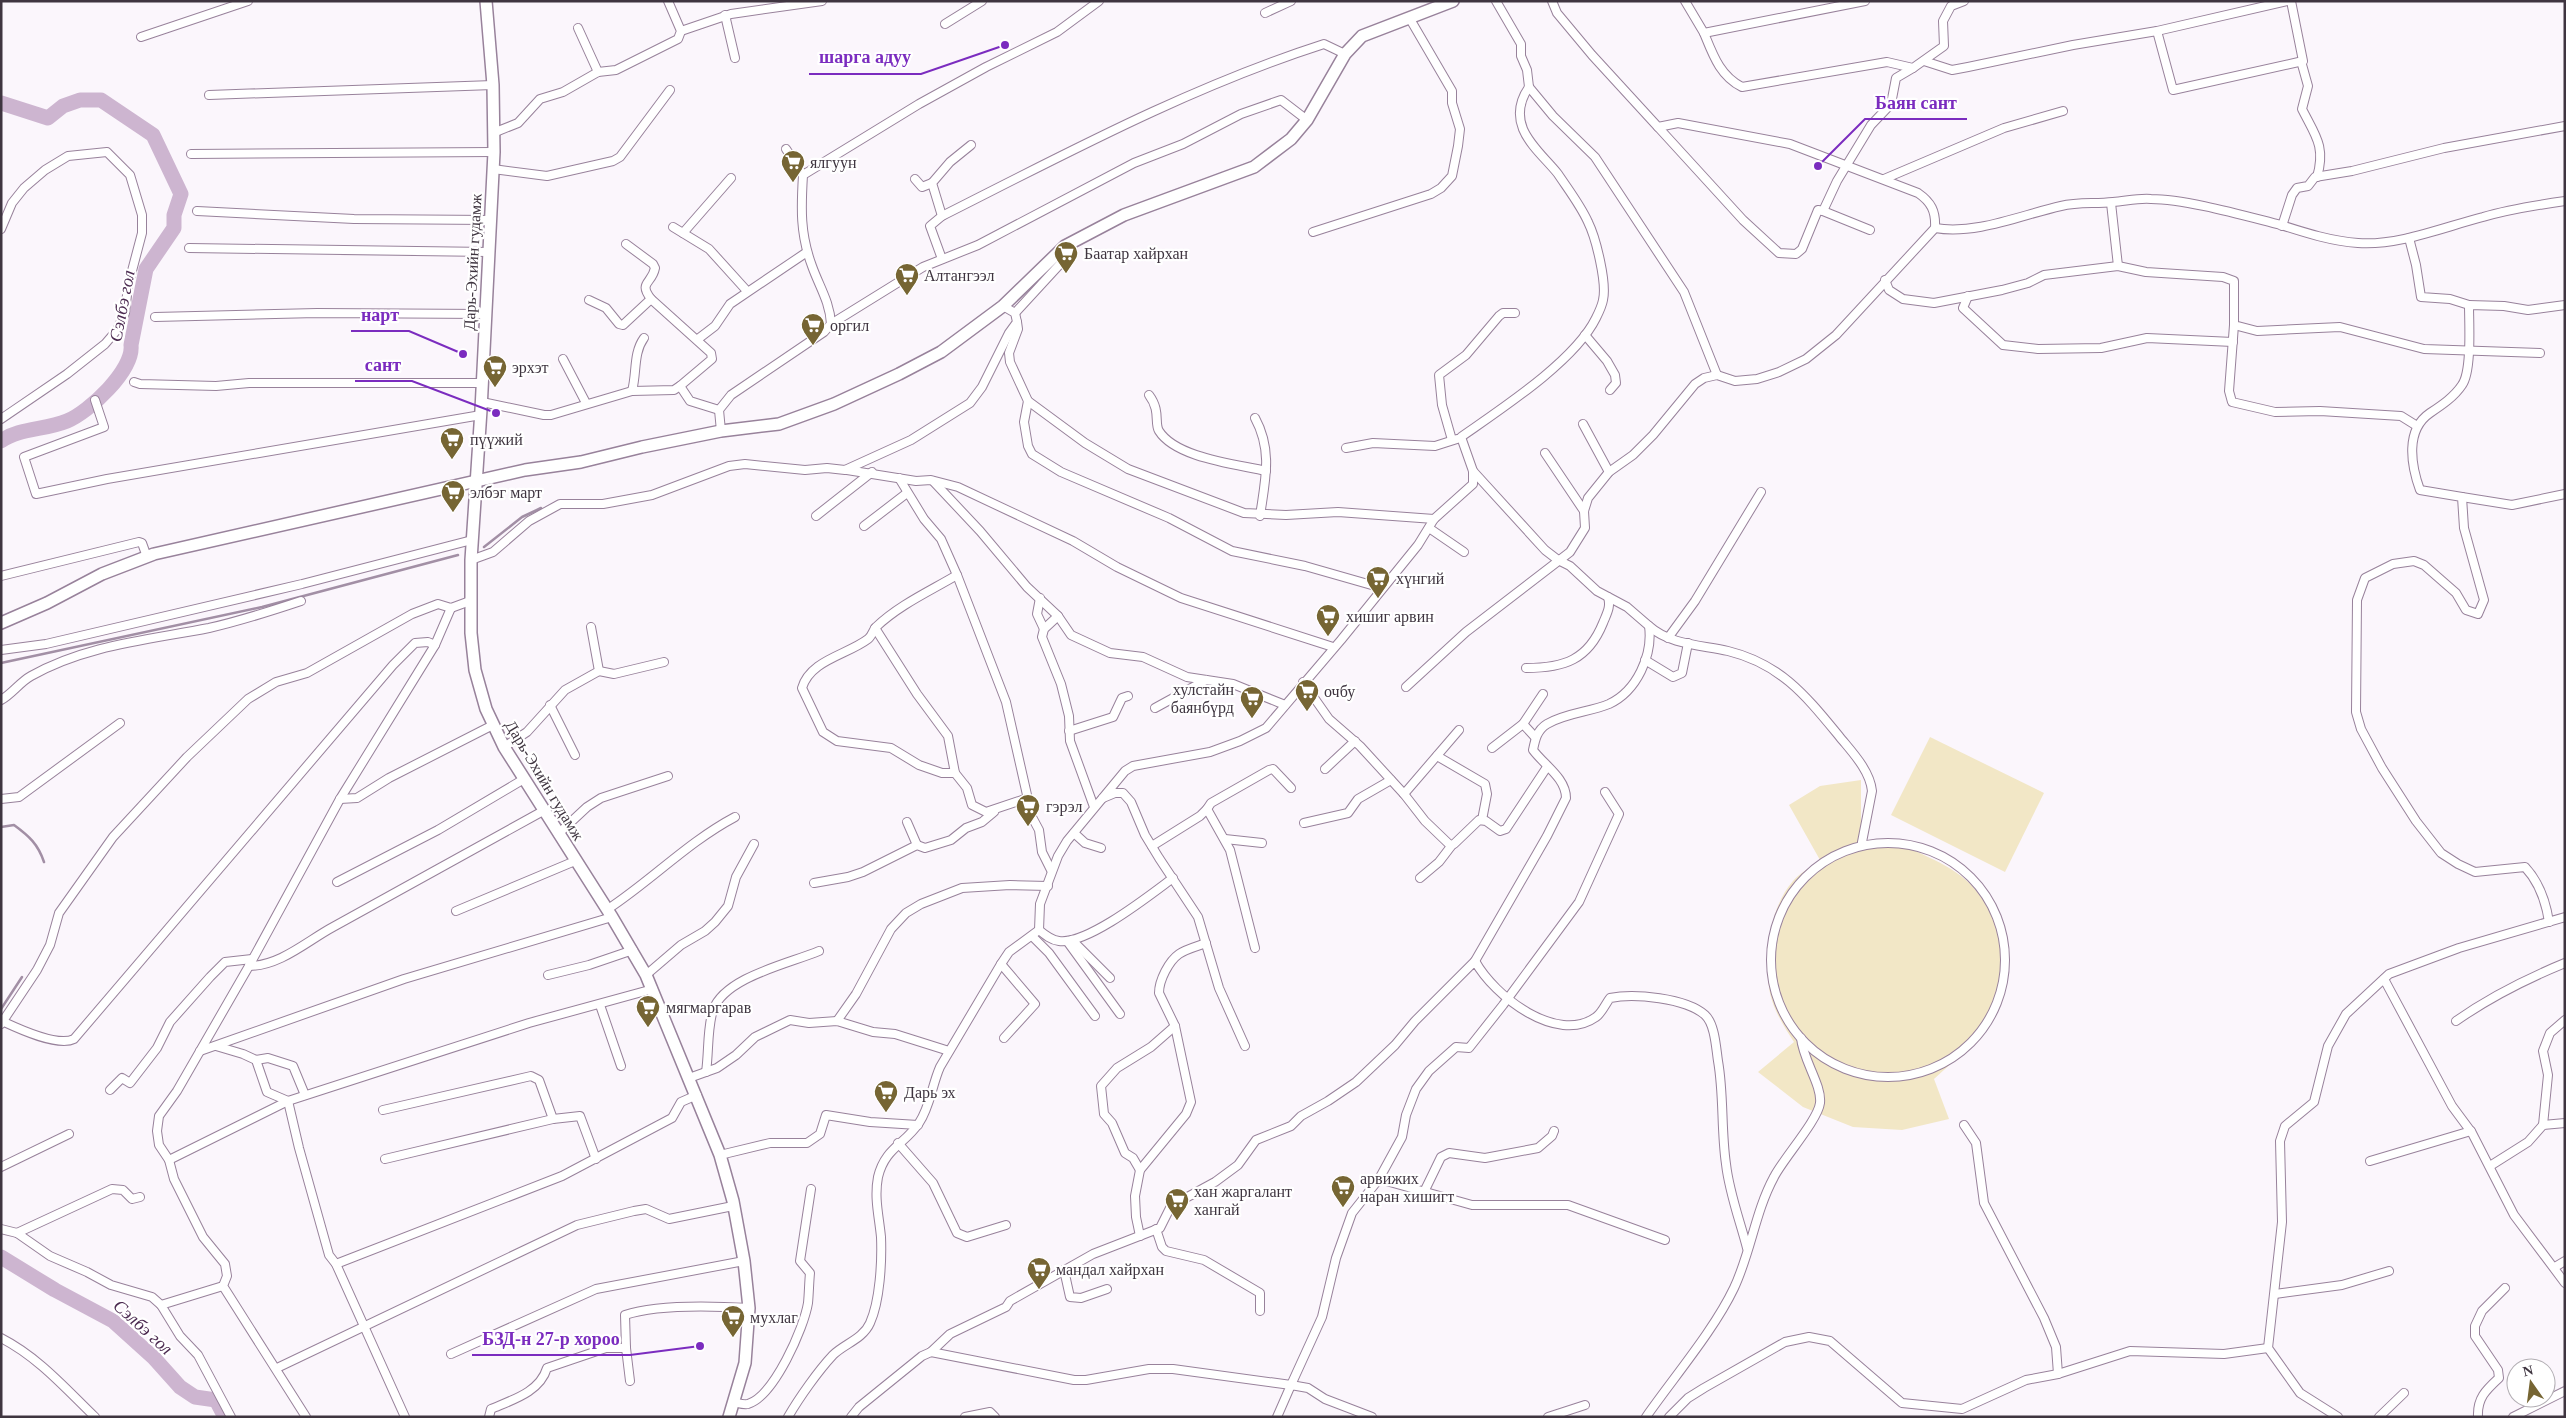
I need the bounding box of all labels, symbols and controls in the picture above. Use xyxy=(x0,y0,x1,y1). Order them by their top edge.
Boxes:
callout: шарга адуу xyxy=(809,41,921,74)
text: шарга адуу xyxy=(819,47,911,67)
callout: Баян сант xyxy=(1865,86,1967,119)
text: Баян сант xyxy=(1875,93,1957,113)
supermarket icon: ялгуун xyxy=(780,149,806,183)
place label: ялгуун xyxy=(810,154,857,172)
street label: Дарь-Эхийн гудамж xyxy=(460,192,486,331)
supermarket icon: Баатар хайрхан xyxy=(1053,240,1079,274)
place label: Баатар хайрхан xyxy=(1084,245,1189,263)
supermarket icon: Алтангээл xyxy=(894,262,920,296)
place label: Алтангээл xyxy=(924,267,994,284)
water label: Сэлбэ гол xyxy=(105,268,139,343)
callout: нарт xyxy=(351,298,409,331)
text: нарт xyxy=(361,305,399,325)
supermarket icon: оргил xyxy=(800,312,826,346)
place label: оргил xyxy=(830,317,869,335)
callout: сант xyxy=(355,348,412,381)
supermarket icon: эрхэт xyxy=(482,354,508,388)
text: сант xyxy=(365,355,401,375)
place label: эрхэт xyxy=(512,359,549,377)
supermarket icon: пүүжий xyxy=(439,426,465,460)
place label: пүүжий xyxy=(470,431,523,449)
supermarket icon: элбэг март xyxy=(440,479,466,513)
place label: элбэг март xyxy=(470,484,542,502)
supermarket icon: хүнгий xyxy=(1365,565,1391,599)
place label: хүнгий xyxy=(1396,570,1445,588)
supermarket icon: хишиг арвин xyxy=(1315,603,1341,637)
place label: хишиг арвин xyxy=(1346,608,1434,626)
supermarket icon: очбу xyxy=(1294,678,1320,712)
place label: хулстайн баянбүрд xyxy=(1171,681,1234,717)
place label: очбу xyxy=(1324,683,1355,701)
supermarket icon: хулстайн баянбүрд xyxy=(1239,685,1265,719)
street label: Дарь-Эхийн гудамж xyxy=(501,717,588,845)
supermarket icon: гэрэл xyxy=(1015,793,1041,827)
place label: гэрэл xyxy=(1046,798,1082,816)
supermarket icon: мягмаргарав xyxy=(635,994,661,1028)
place label: мягмаргарав xyxy=(666,999,752,1017)
supermarket icon: Дарь эх xyxy=(873,1079,899,1113)
place label: Дарь эх xyxy=(904,1084,956,1102)
place label: арвижих наран хишигт xyxy=(1360,1170,1454,1206)
supermarket icon: арвижих наран хишигт xyxy=(1330,1174,1356,1208)
place label: хан жаргалант хангай xyxy=(1194,1183,1292,1218)
supermarket icon: хан жаргалант хангай xyxy=(1164,1187,1190,1221)
supermarket icon: мандал хайрхан xyxy=(1026,1256,1052,1290)
place label: мандал хайрхан xyxy=(1056,1261,1164,1279)
water label: Сэлбэ гол xyxy=(109,1295,177,1359)
supermarket icon: мухлаг xyxy=(720,1304,746,1338)
place label: мухлаг xyxy=(750,1309,798,1327)
callout: БЗД-н 27-р хороо xyxy=(472,1322,630,1355)
text: БЗД-н 27-р хороо xyxy=(482,1329,620,1349)
north arrow xyxy=(2506,1358,2556,1408)
text: N xyxy=(2521,1362,2535,1379)

